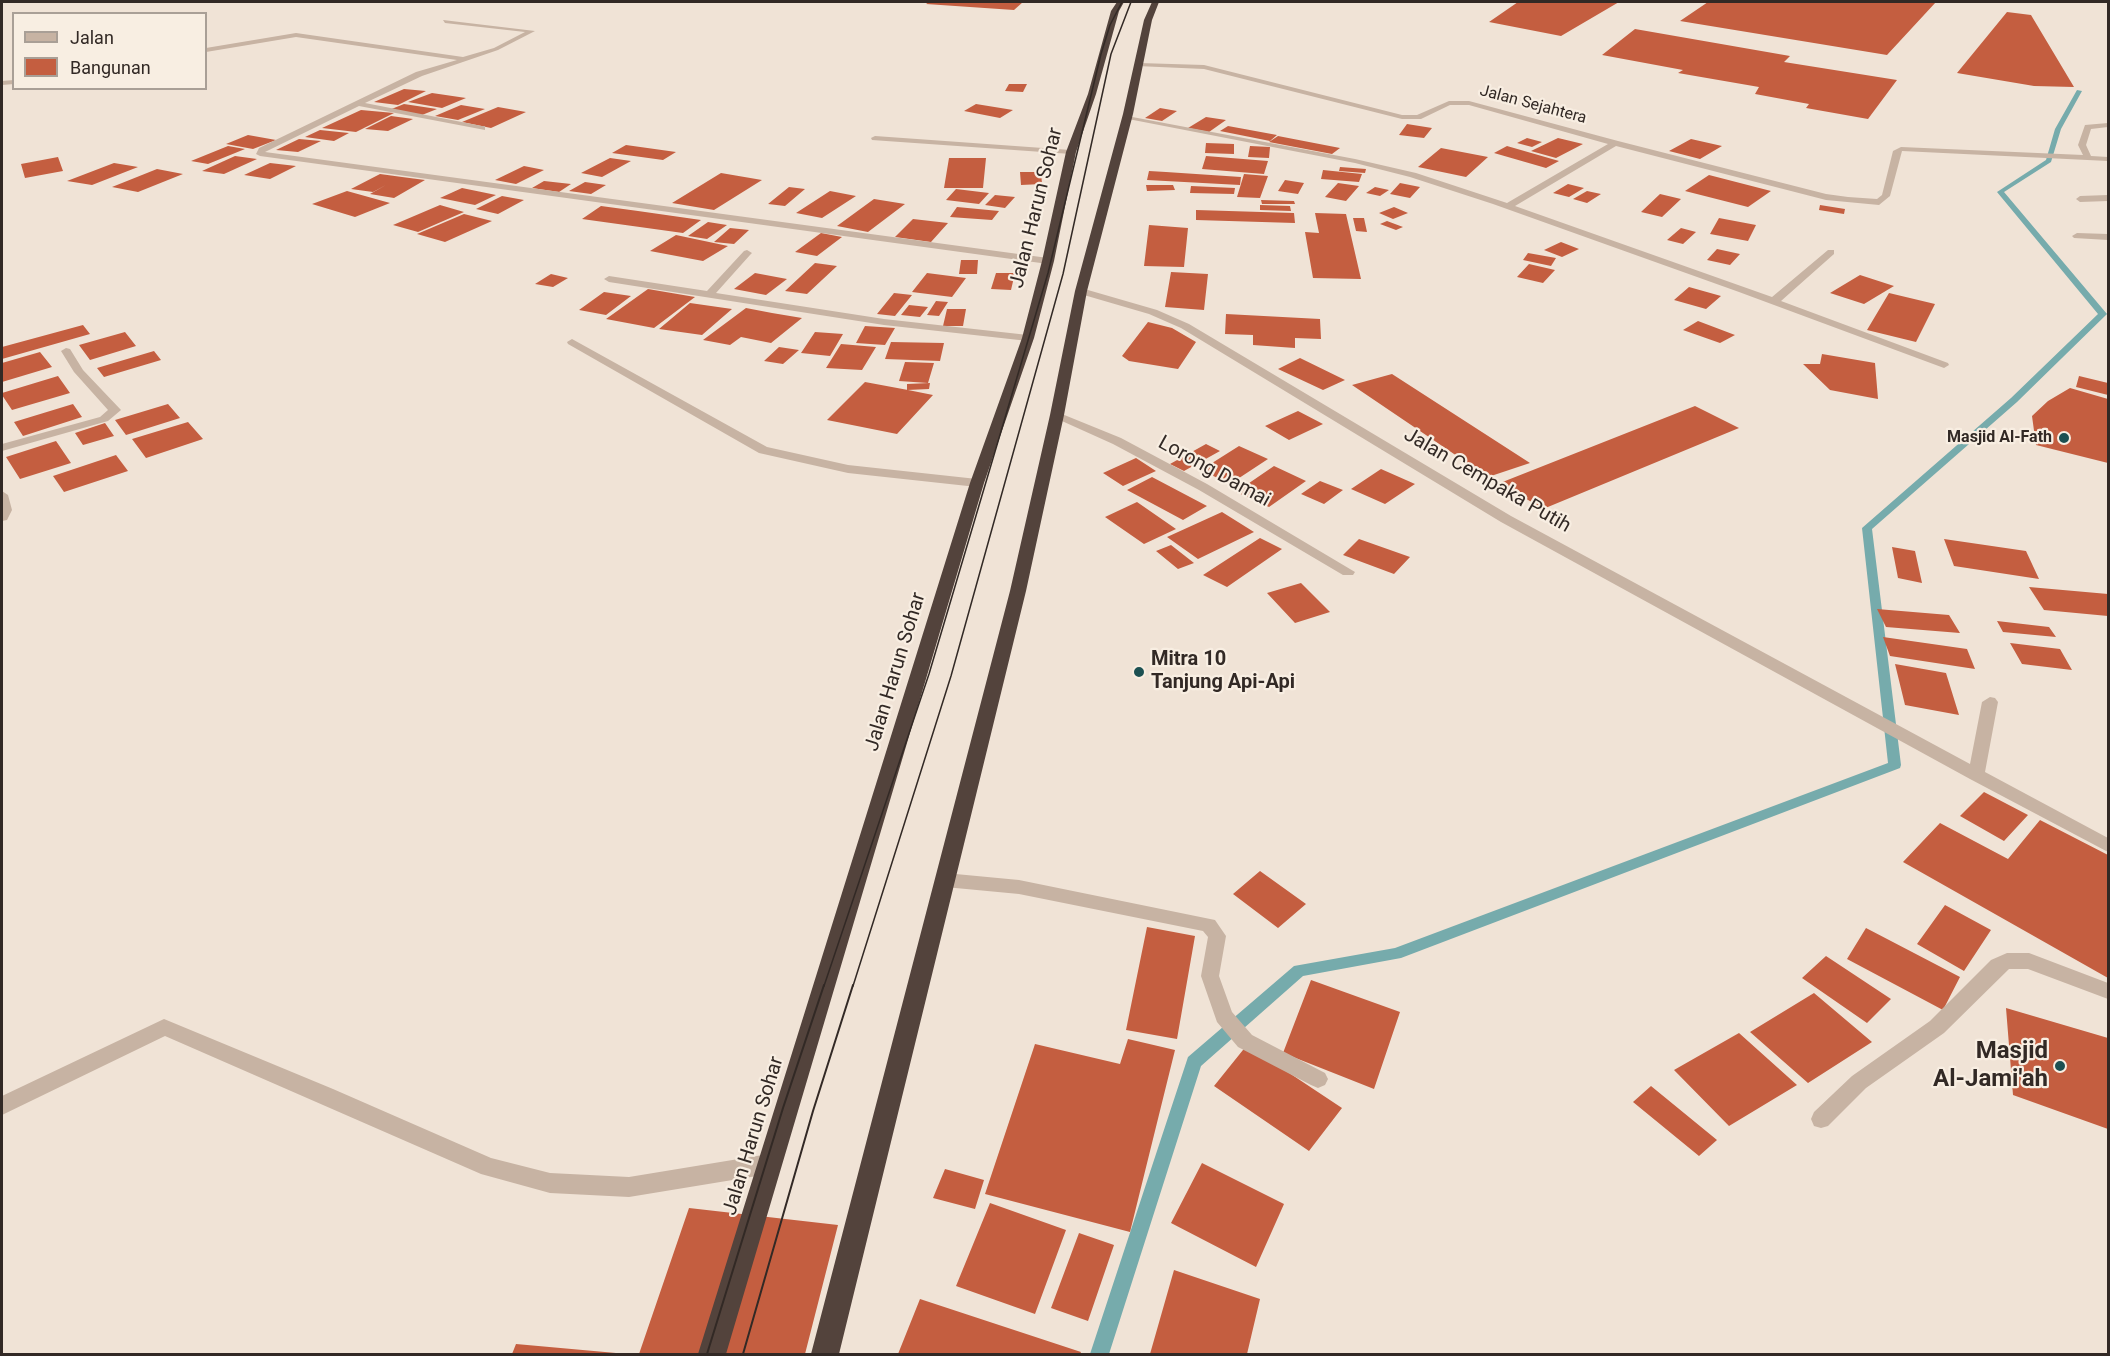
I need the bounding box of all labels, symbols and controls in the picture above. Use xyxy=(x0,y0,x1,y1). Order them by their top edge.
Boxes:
legend xyxy=(12,12,207,90)
text: Jalan xyxy=(70,27,114,48)
text: Bangunan xyxy=(70,57,151,78)
street label: Jalan Sejahtera xyxy=(1477,82,1589,128)
street label: Jalan Harun Sohar xyxy=(1005,125,1069,291)
street label: Jalan Cempaka Putih xyxy=(1399,423,1575,539)
place label: Masjid Al-Fath xyxy=(1947,428,2052,448)
street label: Lorong Damai xyxy=(1154,431,1274,513)
marker: Masjid Al-Fath xyxy=(2057,431,2071,445)
street label: Jalan Harun Sohar xyxy=(860,590,932,754)
place label: Mitra 10 Tanjung Api-Api xyxy=(1151,648,1295,695)
marker: Mitra 10 Tanjung Api-Api xyxy=(1132,665,1146,679)
place label: Masjid Al-Jami'ah xyxy=(1933,1038,2048,1094)
street label: Jalan Harun Sohar xyxy=(718,1054,790,1218)
marker: Masjid Al-Jami'ah xyxy=(2053,1059,2067,1073)

